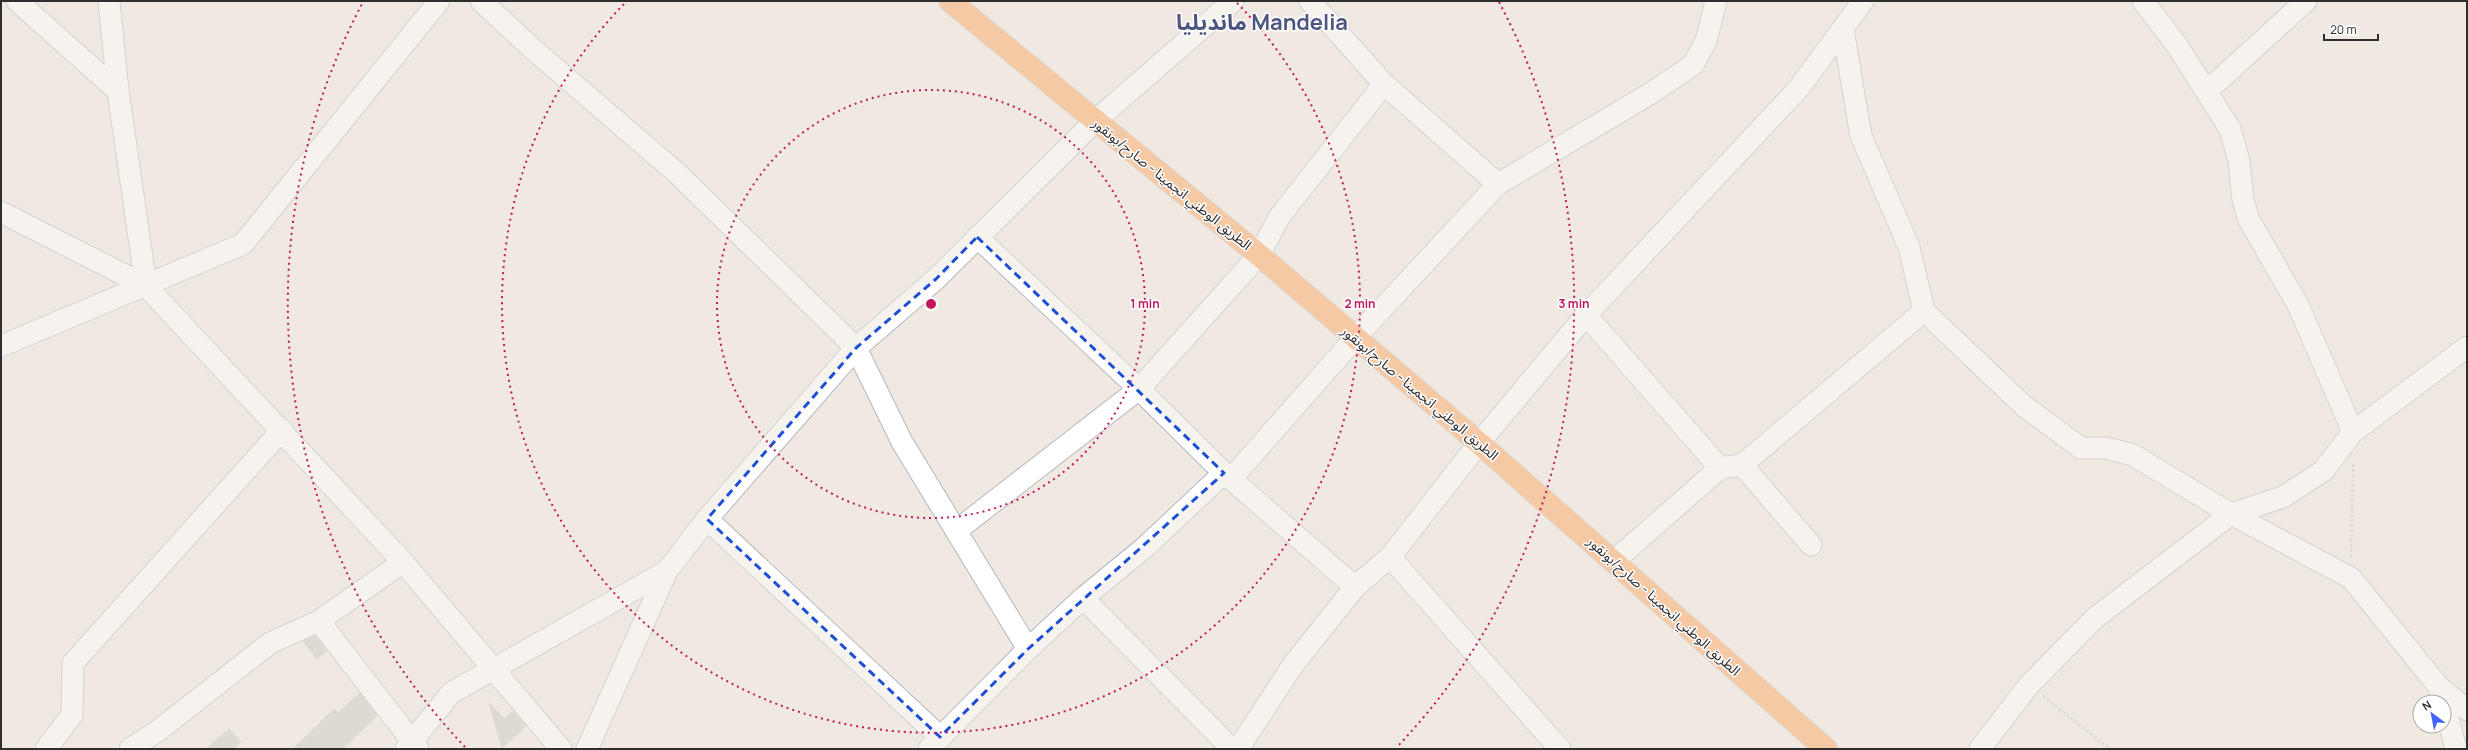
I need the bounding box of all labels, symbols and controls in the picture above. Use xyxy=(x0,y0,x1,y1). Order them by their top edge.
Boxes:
district label: مانديليا Mandelia xyxy=(1176,7,1348,37)
scale bar xyxy=(2324,16,2378,42)
text: 20 m xyxy=(2330,21,2357,38)
street label: الطريق الوطني انجمينا - صارح/بونقور xyxy=(1086,113,1256,256)
text: 1 min xyxy=(1130,295,1160,312)
text: 2 min xyxy=(1344,295,1376,312)
text: 3 min xyxy=(1558,295,1590,312)
centre of rings xyxy=(924,297,938,311)
street label: الطريق الوطني انجمينا - صارح/بونقور xyxy=(1335,320,1503,466)
street label: الطريق الوطني انجمينا - صارح/بونقور xyxy=(1581,531,1745,681)
north arrow xyxy=(2412,694,2452,734)
text: N xyxy=(2419,697,2434,714)

